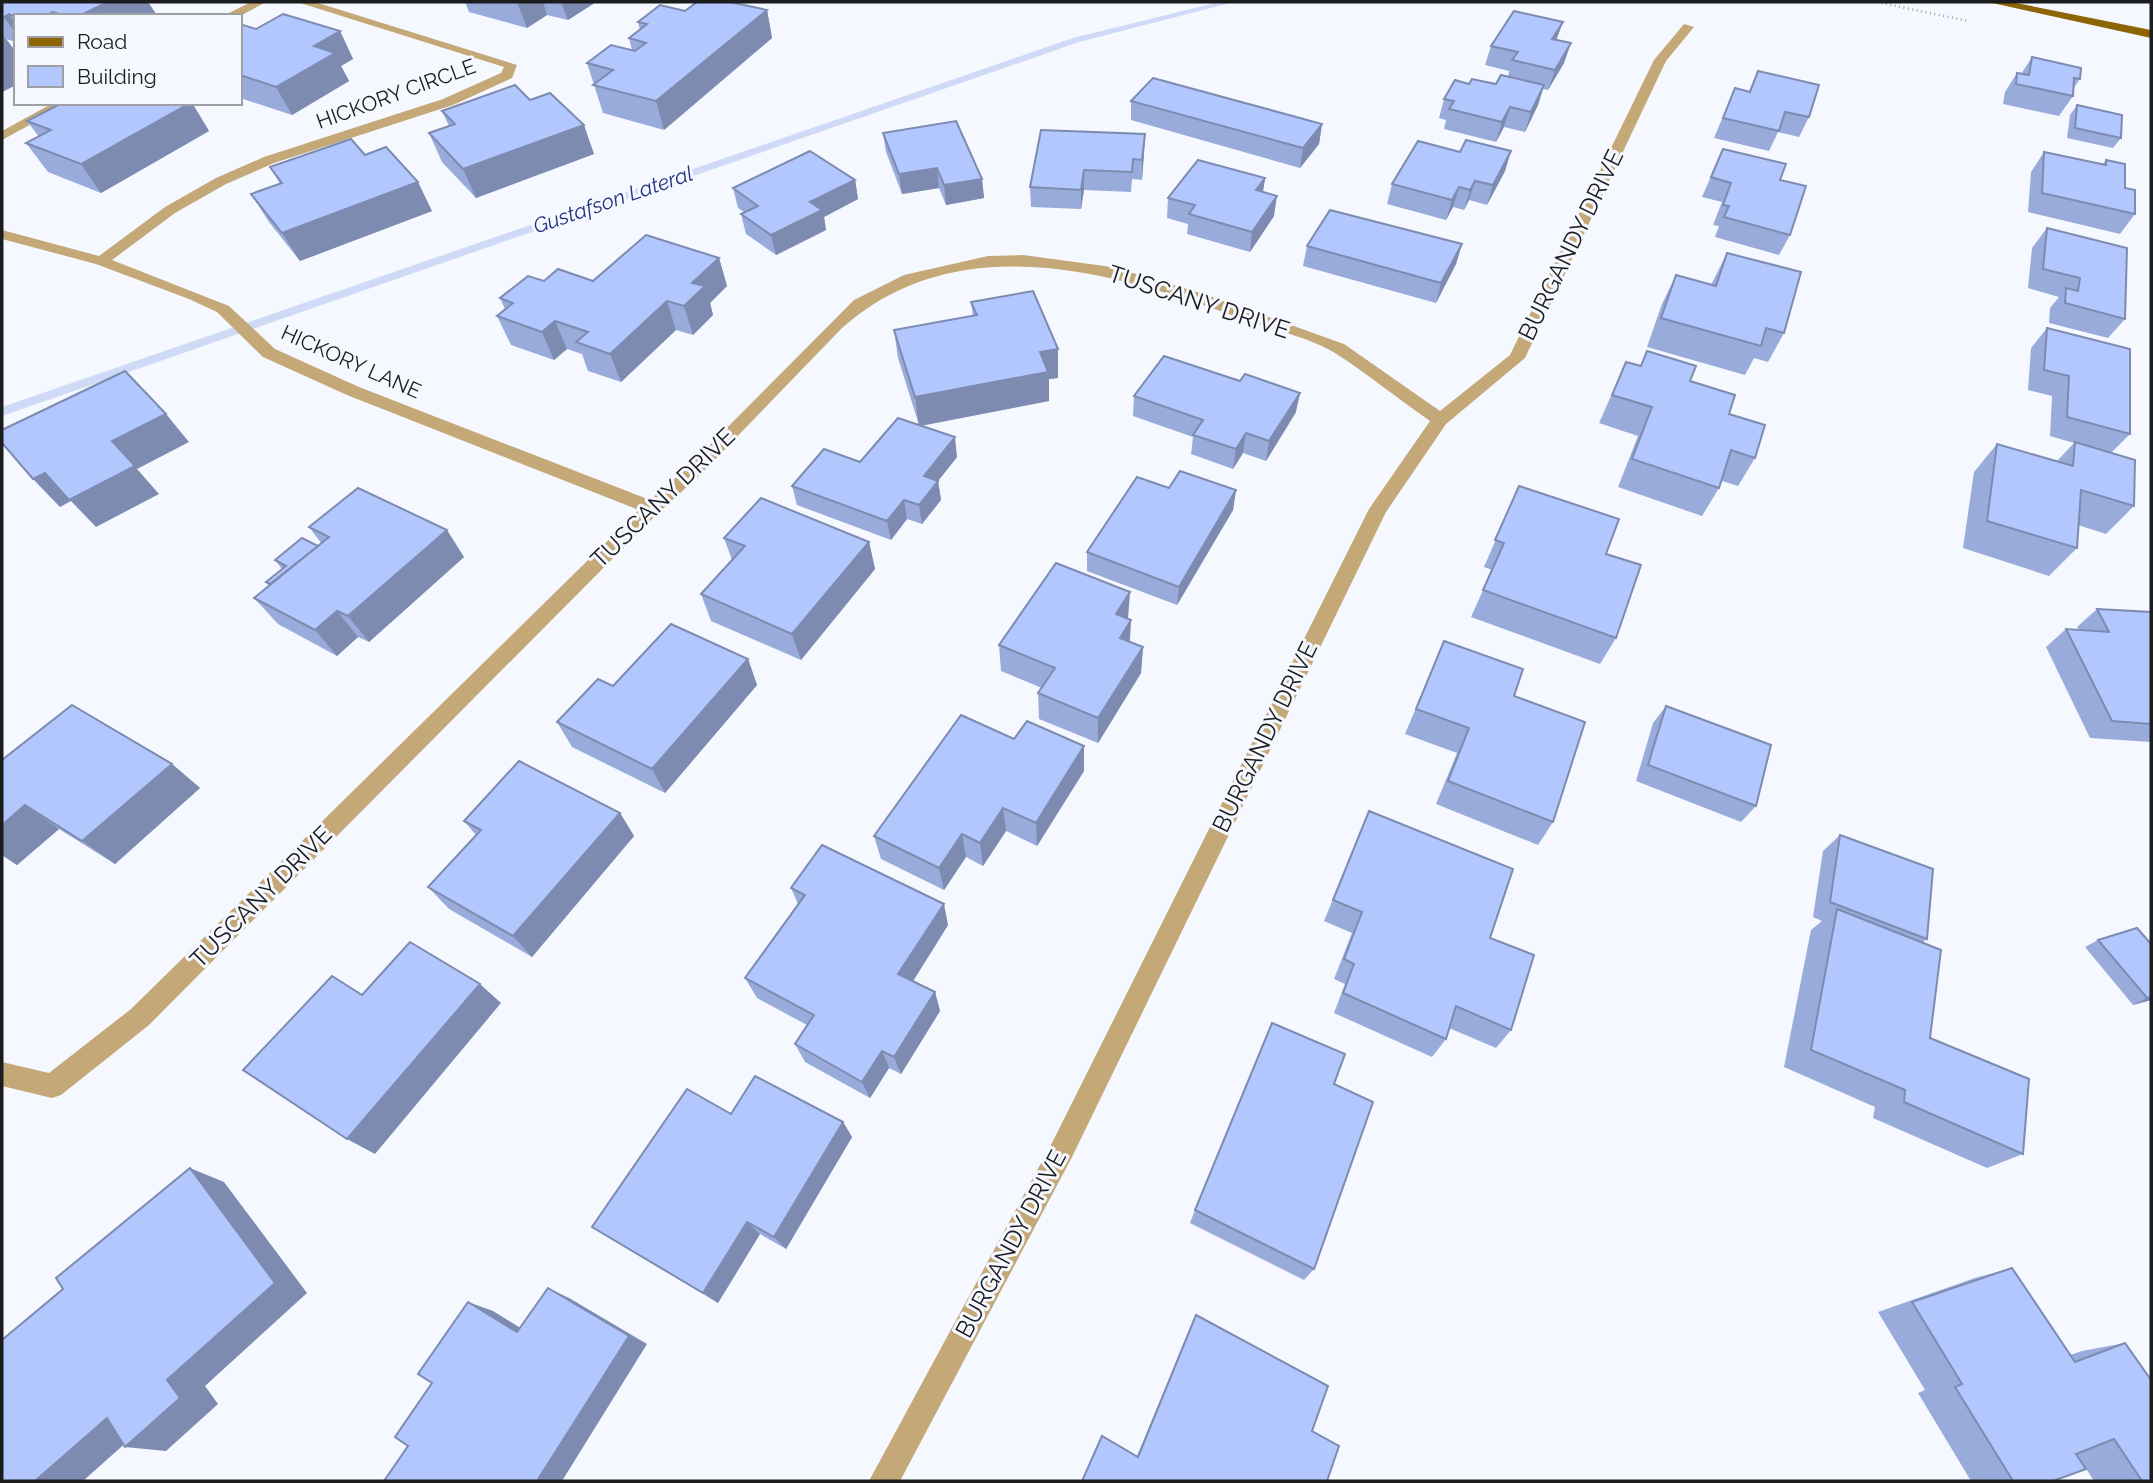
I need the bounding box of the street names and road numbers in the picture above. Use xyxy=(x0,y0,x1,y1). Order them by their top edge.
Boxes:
street label: HICKORY CIRCLE xyxy=(313,53,479,134)
street label: BURGANDY DRIVE xyxy=(1512,145,1629,345)
street label: TUSCANY DRIVE xyxy=(1105,259,1293,344)
street label: HICKORY LANE xyxy=(277,320,425,404)
street label: TUSCANY DRIVE xyxy=(585,422,741,574)
street label: BURGANDY DRIVE xyxy=(1206,637,1323,837)
street label: TUSCANY DRIVE xyxy=(184,820,338,974)
street label: BURGANDY DRIVE xyxy=(949,1145,1072,1343)

